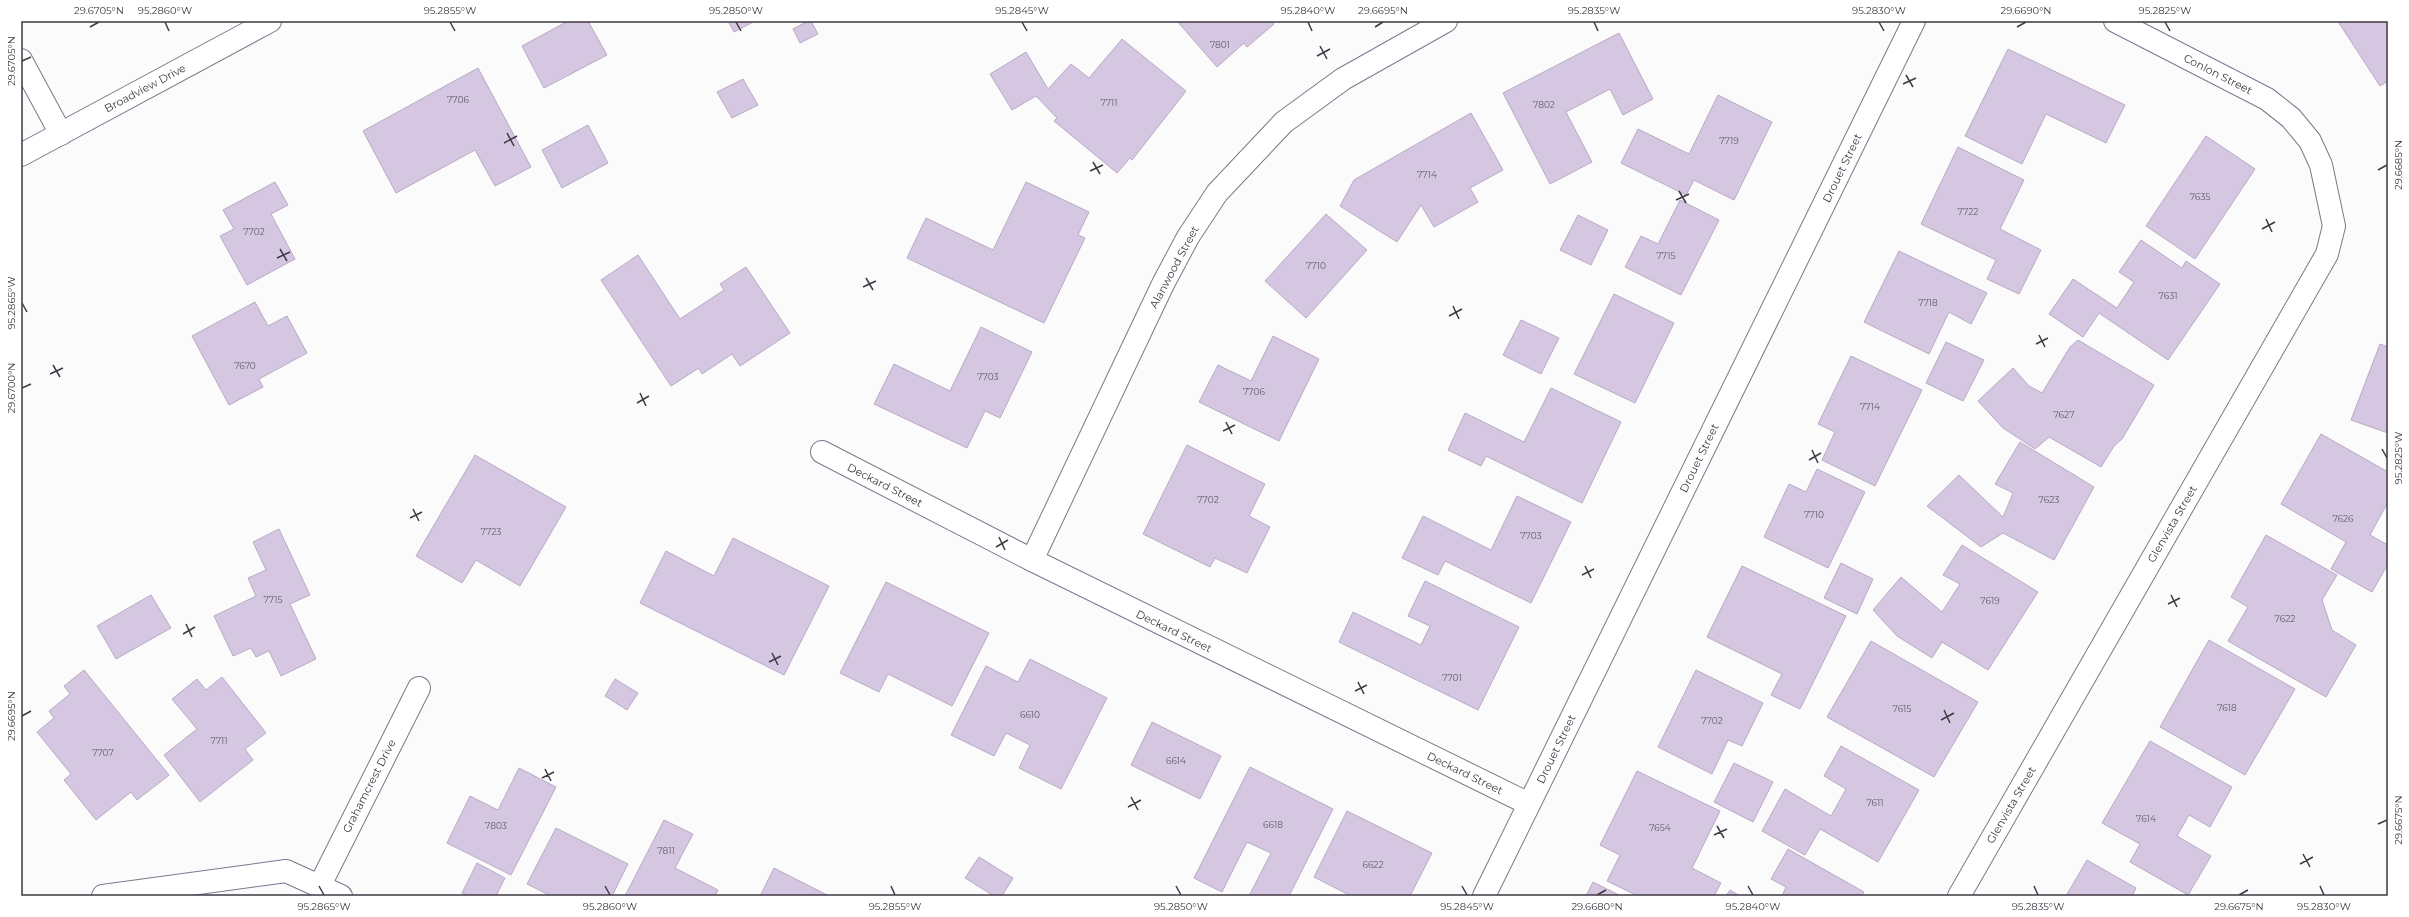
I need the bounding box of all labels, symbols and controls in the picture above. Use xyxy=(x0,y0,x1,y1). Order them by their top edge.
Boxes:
text: 29.6705°N xyxy=(74,4,124,17)
text: 95.2860°W xyxy=(138,4,192,17)
text: 95.2855°W xyxy=(424,4,476,17)
text: 95.2850°W xyxy=(709,4,763,17)
text: 95.2845°W xyxy=(995,4,1049,17)
text: 95.2840°W xyxy=(1281,4,1335,17)
text: 29.6695°N xyxy=(1358,4,1408,17)
text: 95.2835°W xyxy=(1568,4,1620,17)
text: 95.2830°W xyxy=(1852,4,1906,17)
text: 29.6690°N xyxy=(2001,4,2051,17)
text: 95.2825°W xyxy=(2139,4,2191,17)
text: 29.6705°N xyxy=(5,36,18,86)
house number: 7801 xyxy=(1210,39,1230,50)
street label: Conlon Street xyxy=(2181,51,2255,98)
street label: Broadview Drive xyxy=(102,60,188,115)
house number: 7706 xyxy=(447,94,469,105)
house number: 7711 xyxy=(1100,97,1118,108)
house number: 7802 xyxy=(1533,99,1555,110)
street label: Drouet Street xyxy=(1819,131,1865,205)
house number: 7719 xyxy=(1719,135,1739,146)
text: 29.6685°N xyxy=(2392,140,2405,190)
house number: 7714 xyxy=(1417,169,1437,180)
house number: 7635 xyxy=(2190,191,2210,202)
house number: 7722 xyxy=(1958,206,1978,217)
street label: Alanwood Street xyxy=(1146,223,1202,311)
house number: 7702 xyxy=(243,226,265,237)
house number: 7715 xyxy=(1656,250,1676,261)
house number: 7710 xyxy=(1306,260,1326,271)
text: 95.2865°W xyxy=(5,276,18,330)
house number: 7631 xyxy=(2159,290,2177,301)
house number: 7718 xyxy=(1918,297,1938,308)
house number: 7670 xyxy=(234,360,256,371)
text: 29.6700°N xyxy=(5,363,18,413)
house number: 7703 xyxy=(977,371,999,382)
house number: 7706 xyxy=(1243,386,1265,397)
house number: 7714 xyxy=(1860,401,1880,412)
house number: 7627 xyxy=(2054,409,2075,420)
street label: Drouet Street xyxy=(1676,421,1722,495)
text: 95.2825°W xyxy=(2392,432,2405,484)
street label: Deckard Street xyxy=(845,460,925,510)
street label: Glenvista Street xyxy=(2144,483,2200,565)
house number: 7702 xyxy=(1197,494,1219,505)
house number: 7623 xyxy=(2039,494,2059,505)
house number: 7710 xyxy=(1804,509,1824,520)
house number: 7626 xyxy=(2332,513,2354,524)
house number: 7723 xyxy=(481,526,501,537)
house number: 7703 xyxy=(1520,530,1542,541)
house number: 7715 xyxy=(263,594,283,605)
house number: 7619 xyxy=(1980,595,2000,606)
street label: Deckard Street xyxy=(1134,607,1215,656)
house number: 7622 xyxy=(2275,613,2295,624)
house number: 7701 xyxy=(1442,672,1462,683)
text: 29.6695°N xyxy=(5,691,18,741)
house number: 7618 xyxy=(2217,702,2237,713)
house number: 7615 xyxy=(1893,703,1911,714)
house number: 6610 xyxy=(1020,709,1040,720)
street label: Drouet Street xyxy=(1533,712,1579,786)
house number: 7702 xyxy=(1701,715,1723,726)
house number: 7711 xyxy=(210,735,228,746)
street label: Grahamcrest Drive xyxy=(339,737,399,835)
house number: 7707 xyxy=(92,747,114,758)
street label: Deckard Street xyxy=(1425,749,1506,798)
house number: 6614 xyxy=(1166,755,1186,766)
street label: Glenvista Street xyxy=(1983,764,2039,846)
text: 29.6675°N xyxy=(2392,795,2405,845)
house number: 7611 xyxy=(1866,797,1884,808)
house number: 7614 xyxy=(2136,813,2156,824)
house number: 6618 xyxy=(1263,819,1283,830)
house number: 7803 xyxy=(485,820,507,831)
house number: 7654 xyxy=(1649,822,1671,833)
house number: 7811 xyxy=(657,845,675,856)
house number: 6622 xyxy=(1362,859,1384,870)
text: 95.2865°W xyxy=(297,900,351,913)
text: 95.2860°W xyxy=(583,900,637,913)
text: 95.2855°W xyxy=(869,900,921,913)
text: 95.2850°W xyxy=(1154,900,1208,913)
text: 95.2845°W xyxy=(1440,900,1494,913)
text: 29.6680°N xyxy=(1571,900,1623,913)
text: 95.2840°W xyxy=(1726,900,1780,913)
text: 95.2835°W xyxy=(2012,900,2064,913)
text: 29.6675°N xyxy=(2214,900,2264,913)
text: 95.2830°W xyxy=(2297,900,2351,913)

